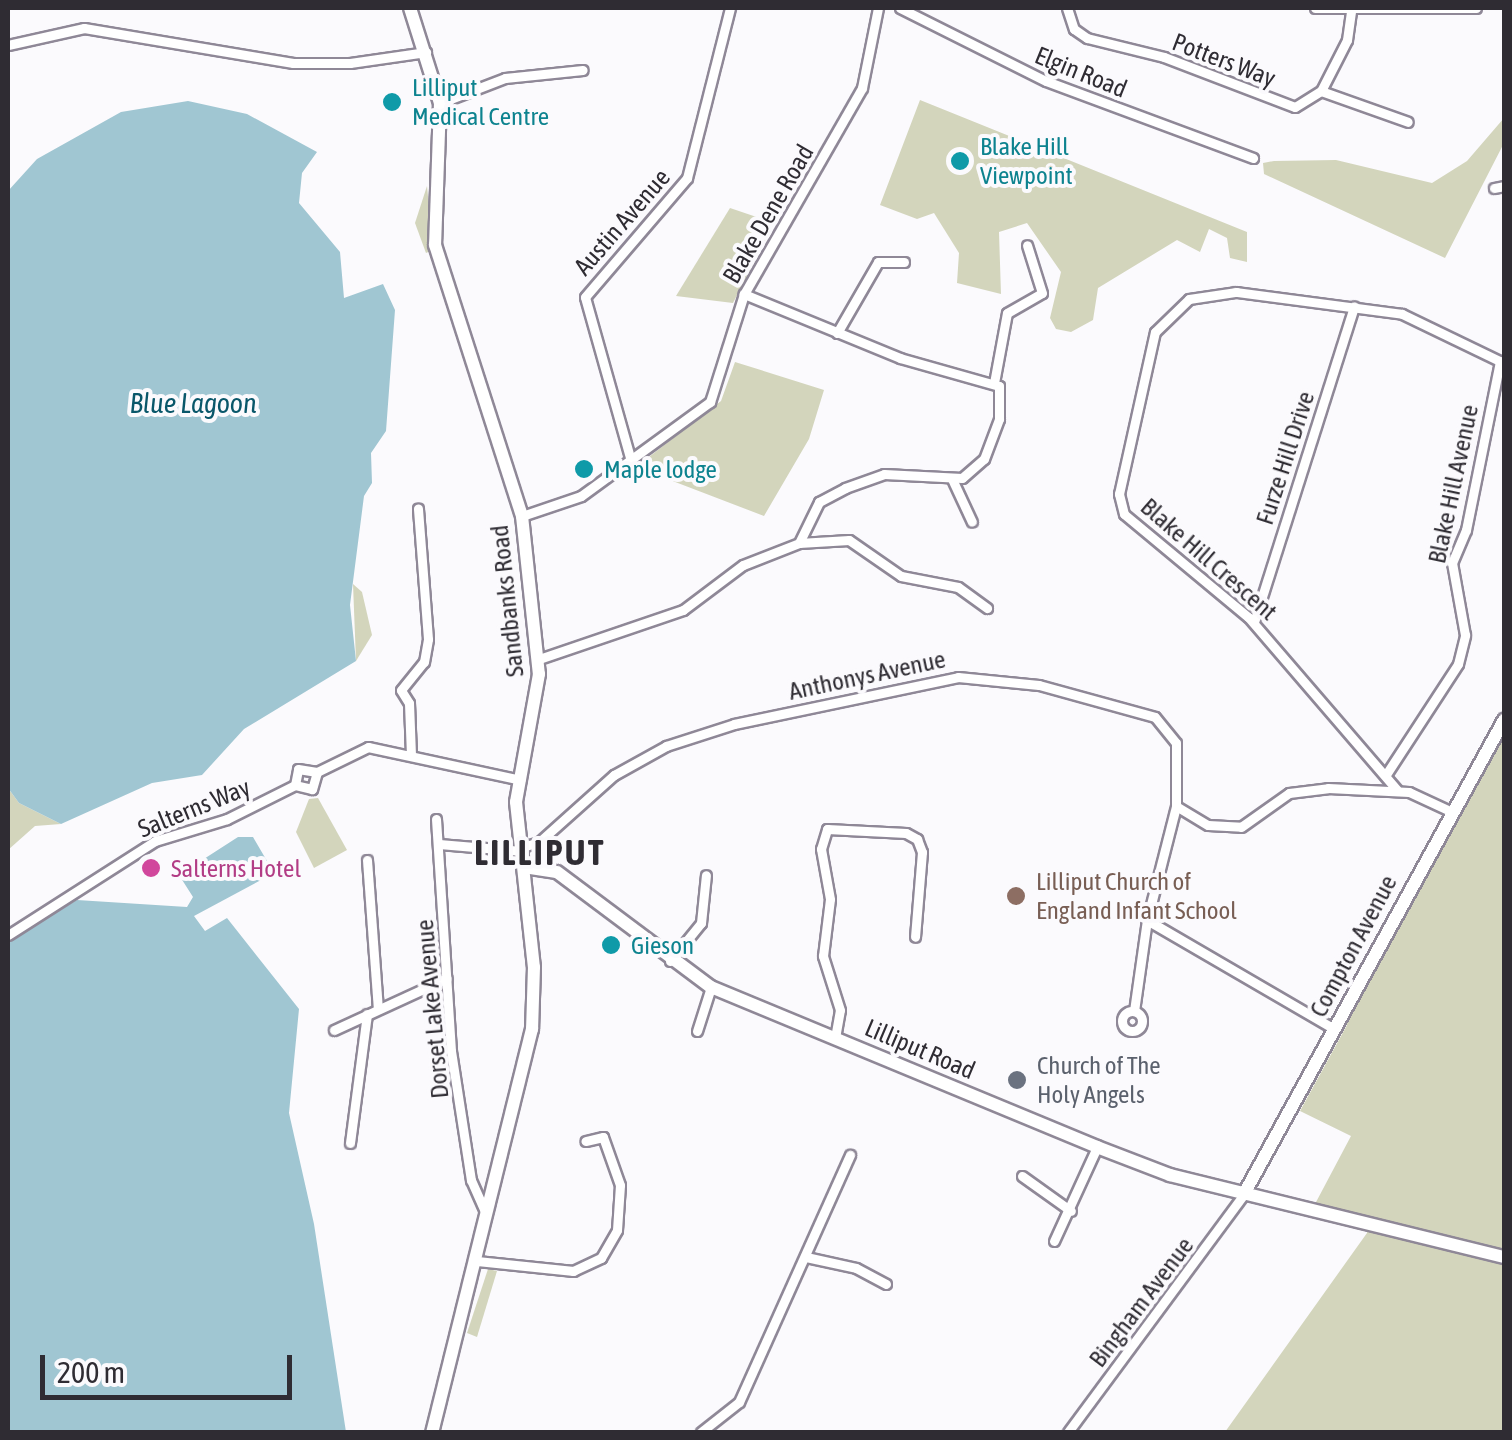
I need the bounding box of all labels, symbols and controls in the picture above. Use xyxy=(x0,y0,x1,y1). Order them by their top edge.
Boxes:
street label: Potters Way xyxy=(1168,27,1280,93)
street label: Elgin Road xyxy=(1031,40,1131,104)
place label: Lilliput Medical Centre xyxy=(412,73,549,132)
marker: Lilliput Medical Centre xyxy=(381,91,403,113)
place label: Blake Hill Viewpoint xyxy=(980,132,1073,191)
street label: Blake Dene Road xyxy=(716,139,820,289)
marker: Blake Hill Viewpoint xyxy=(949,150,971,172)
street label: Austin Avenue xyxy=(568,163,676,281)
water label: Blue Lagoon xyxy=(129,386,257,420)
street label: Furze Hill Drive xyxy=(1249,388,1321,528)
street label: Blake Hill Avenue xyxy=(1422,402,1484,566)
place label: Maple lodge xyxy=(604,454,717,484)
marker: Maple lodge xyxy=(573,458,595,480)
street label: Blake Hill Crescent xyxy=(1135,492,1283,626)
street label: Sandbanks Road xyxy=(484,524,530,678)
street label: Anthonys Avenue xyxy=(786,644,948,706)
street label: Salterns Way xyxy=(134,772,254,844)
district label: LILLIPUT xyxy=(474,831,606,873)
place label: Salterns Hotel xyxy=(171,853,301,883)
marker: Salterns Hotel xyxy=(140,857,162,879)
place label: Lilliput Church of England Infant School xyxy=(1036,867,1237,926)
street label: Compton Avenue xyxy=(1303,870,1403,1022)
marker: Lilliput Church of England Infant School xyxy=(1005,885,1027,907)
street label: Dorset Lake Avenue xyxy=(409,918,455,1100)
place label: Gieson xyxy=(631,930,694,960)
marker: Gieson xyxy=(600,934,622,956)
street label: Lilliput Road xyxy=(860,1012,980,1086)
place label: Church of The Holy Angels xyxy=(1037,1051,1161,1110)
marker: Church of The Holy Angels xyxy=(1006,1069,1028,1091)
street label: Bingham Avenue xyxy=(1082,1231,1200,1373)
scale bar xyxy=(45,1335,298,1397)
text: 200 m xyxy=(57,1355,125,1389)

